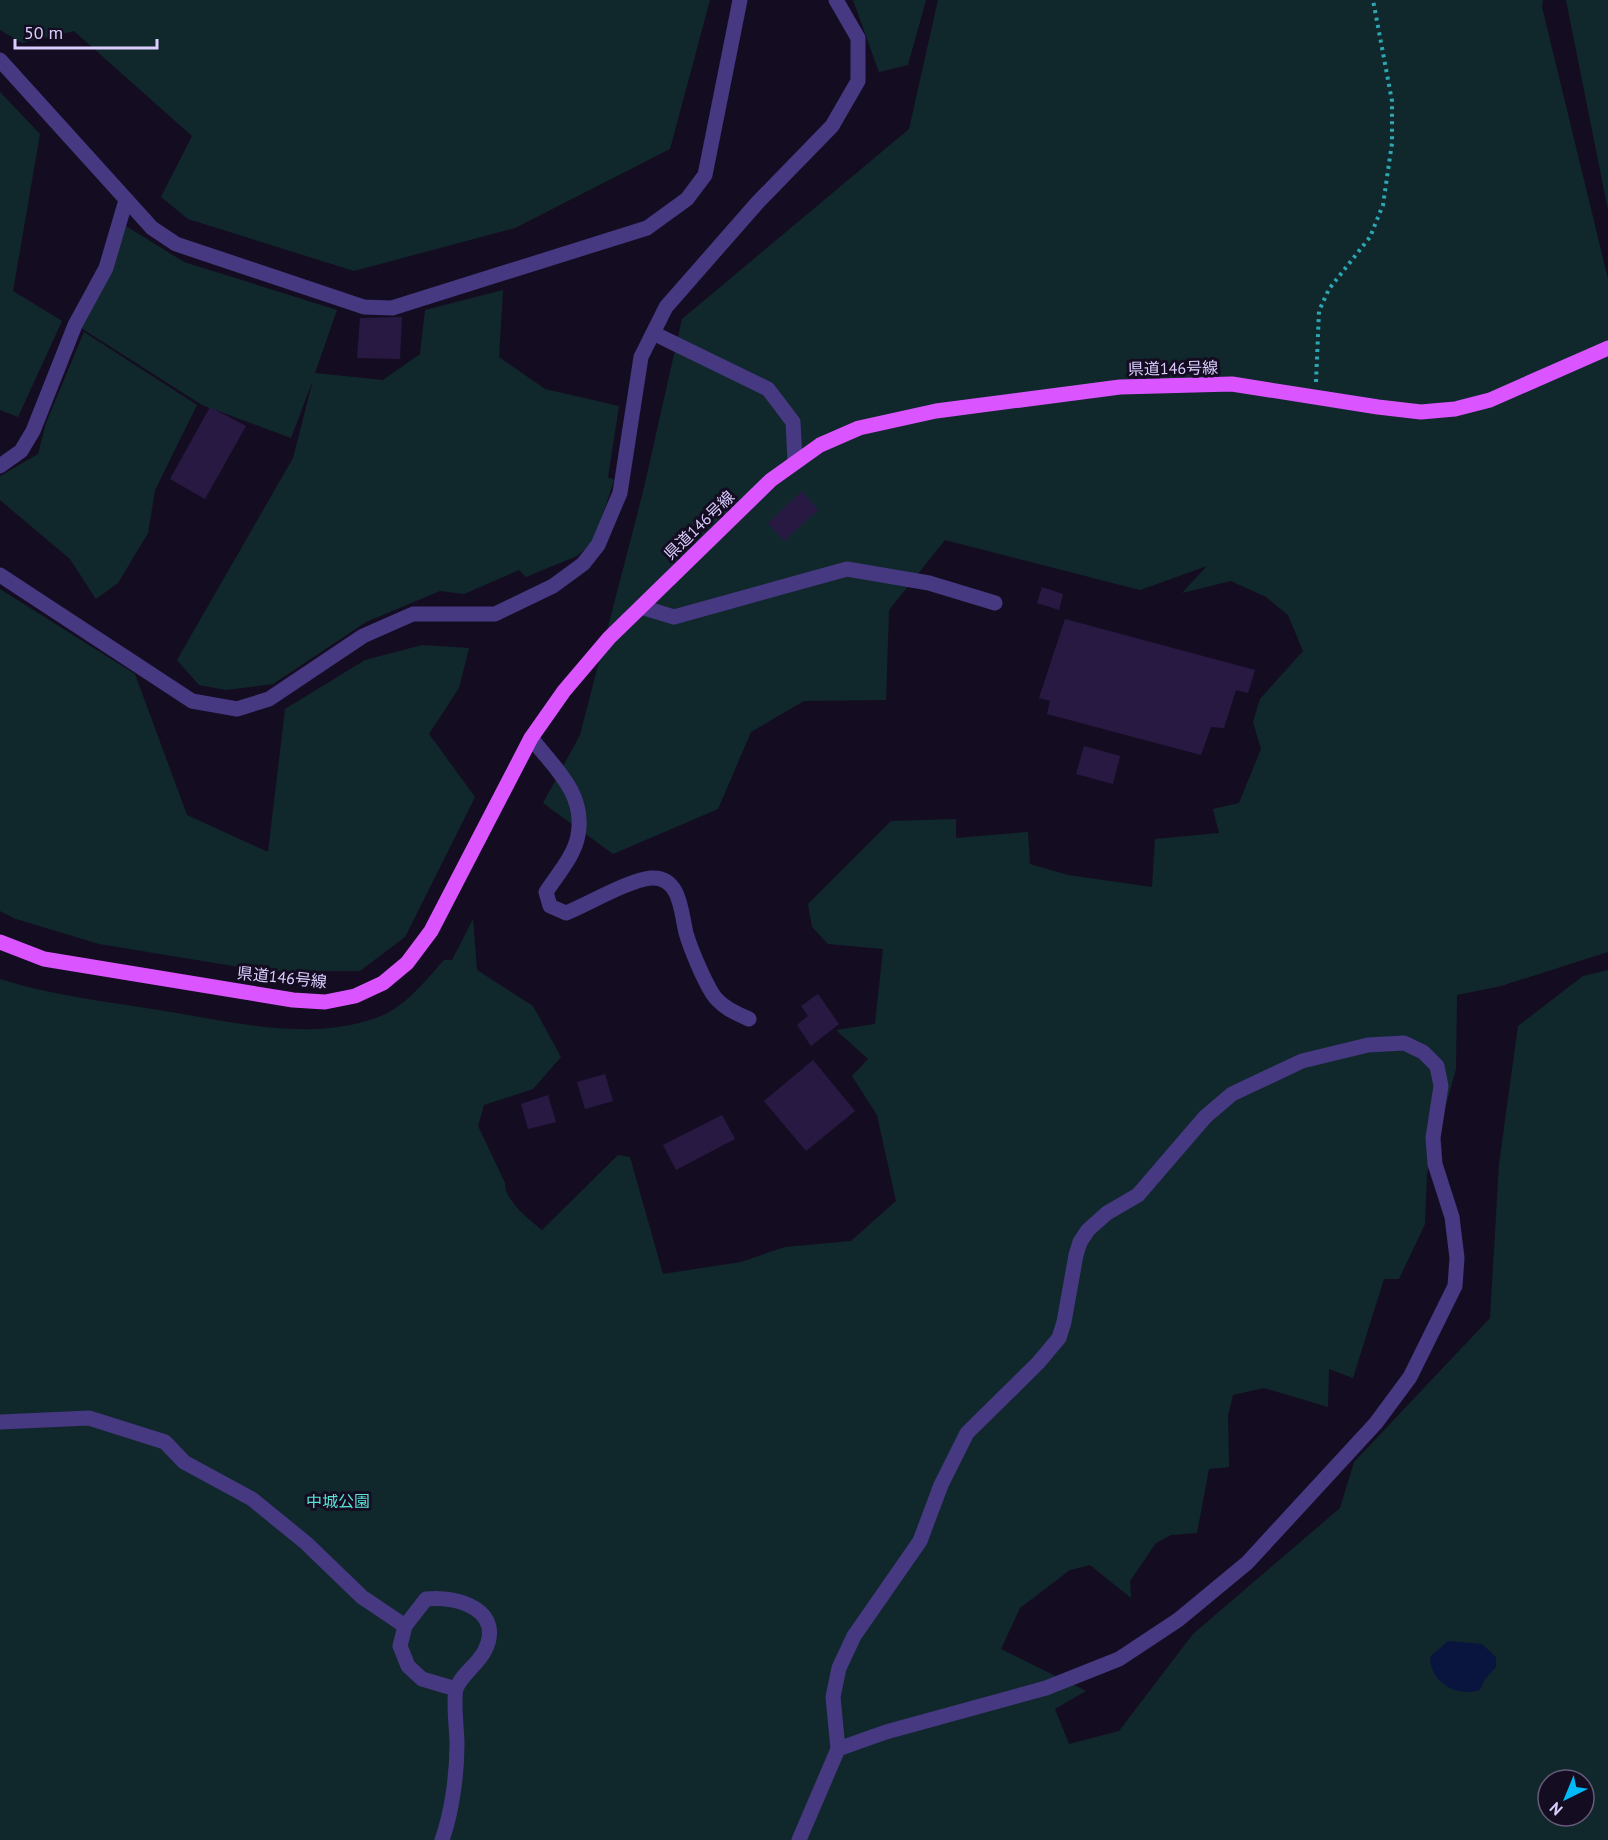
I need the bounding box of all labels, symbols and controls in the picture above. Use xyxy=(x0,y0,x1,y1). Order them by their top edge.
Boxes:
scale bar xyxy=(15,12,158,50)
text: 50 m xyxy=(24,21,63,44)
street label: 県道146号線 xyxy=(1128,357,1218,379)
street label: 県道146号線 xyxy=(660,486,738,564)
street label: 県道146号線 xyxy=(236,962,328,992)
park label: 中城公園 xyxy=(306,1491,370,1511)
north arrow xyxy=(1536,1768,1596,1828)
text: N xyxy=(1545,1798,1566,1820)

